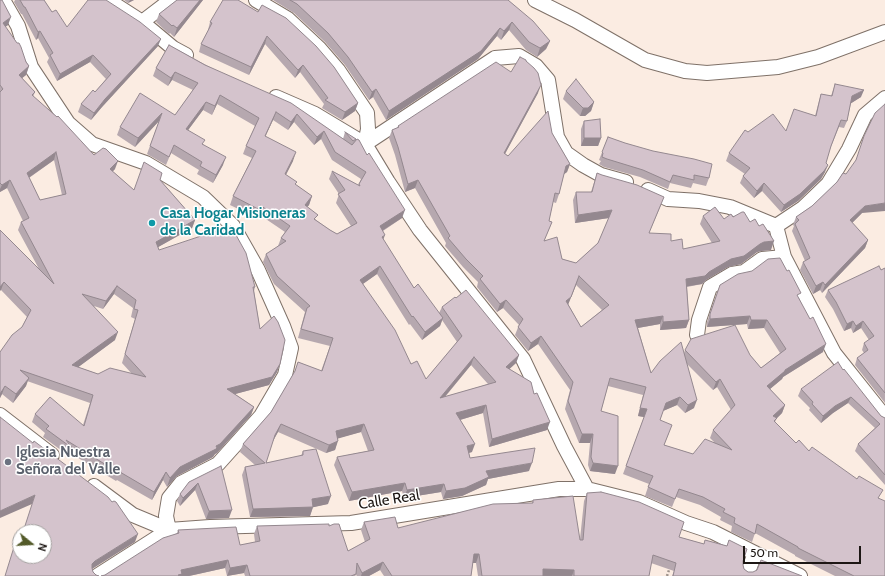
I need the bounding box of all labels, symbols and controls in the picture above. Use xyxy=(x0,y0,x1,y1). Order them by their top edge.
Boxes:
place label: Casa Hogar Misioneras de la Caridad xyxy=(160,205,306,240)
marker: Casa Hogar Misioneras de la Caridad xyxy=(147,218,157,228)
place label: Iglesia Nuestra Señora del Valle xyxy=(16,444,120,479)
marker: Iglesia Nuestra Señora del Valle xyxy=(3,457,13,467)
street label: Calle Real xyxy=(357,486,421,514)
north arrow xyxy=(12,524,52,564)
scale bar xyxy=(745,538,863,564)
text: N xyxy=(35,542,50,553)
text: 50 m xyxy=(750,545,778,560)

